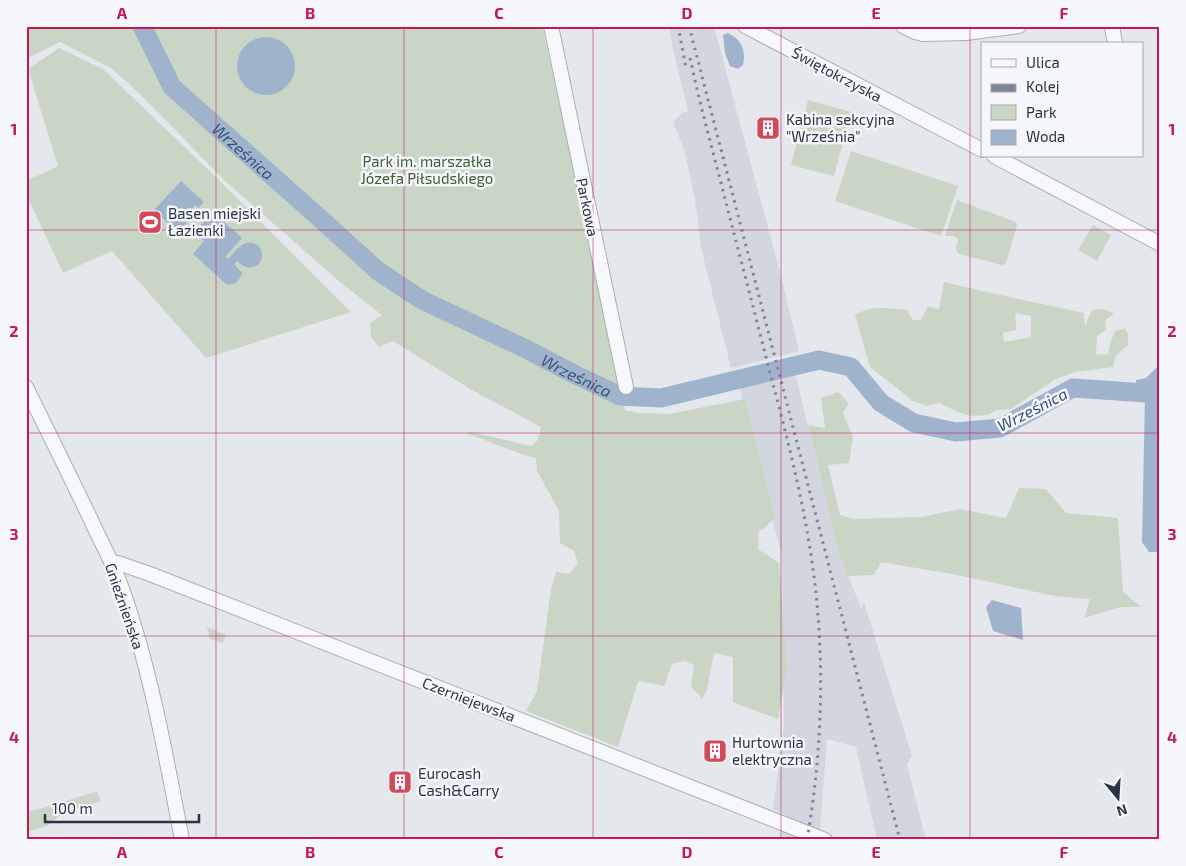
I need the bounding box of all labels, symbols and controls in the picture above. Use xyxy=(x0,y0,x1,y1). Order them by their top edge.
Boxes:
text: A xyxy=(117,3,128,22)
text: B xyxy=(305,3,315,22)
text: C xyxy=(494,3,504,22)
text: D xyxy=(682,3,693,22)
text: E xyxy=(871,3,881,22)
text: F xyxy=(1060,3,1069,22)
legend xyxy=(981,42,1144,158)
street label: Świętokrzyska xyxy=(789,43,885,105)
text: Ulica xyxy=(1026,53,1060,71)
text: Kolej xyxy=(1026,77,1059,96)
text: Park xyxy=(1026,103,1057,121)
place label: Kabina sekcyjna "Września" xyxy=(786,110,895,145)
building icon: Kabina sekcyjna "Września" xyxy=(755,115,781,141)
water label: Wrześnica xyxy=(209,118,279,183)
text: 1 xyxy=(11,119,17,138)
text: 1 xyxy=(1169,119,1175,138)
text: Woda xyxy=(1026,127,1065,145)
park label: Park im. marszałka Józefa Piłsudskiego xyxy=(361,152,493,187)
street label: Parkowa xyxy=(573,176,603,238)
place label: Basen miejski Łazienki xyxy=(168,204,261,239)
sports icon: Basen miejski Łazienki xyxy=(137,209,163,235)
text: 2 xyxy=(9,321,19,340)
text: 2 xyxy=(1167,321,1177,340)
water label: Wrześnica xyxy=(539,349,615,400)
water label: Wrześnica xyxy=(994,383,1070,435)
text: 3 xyxy=(9,524,19,543)
text: 3 xyxy=(1167,524,1177,543)
street label: Gnieźnieńska xyxy=(102,560,148,652)
street label: Czerniejewska xyxy=(419,673,518,726)
text: 4 xyxy=(9,727,19,746)
text: 4 xyxy=(1167,727,1177,746)
place label: Hurtownia elektryczna xyxy=(732,733,812,768)
building icon: Hurtownia elektryczna xyxy=(702,738,728,764)
place label: Eurocash Cash&Carry xyxy=(418,764,500,799)
building icon: Eurocash Cash&Carry xyxy=(387,769,413,795)
north arrow xyxy=(1094,774,1144,824)
scale bar xyxy=(45,791,199,823)
text: 100 m xyxy=(52,799,93,817)
text: N xyxy=(1115,801,1130,820)
text: A xyxy=(117,842,128,861)
text: B xyxy=(305,842,315,861)
text: C xyxy=(494,842,504,861)
text: D xyxy=(682,842,693,861)
text: E xyxy=(871,842,881,861)
text: F xyxy=(1060,842,1069,861)

